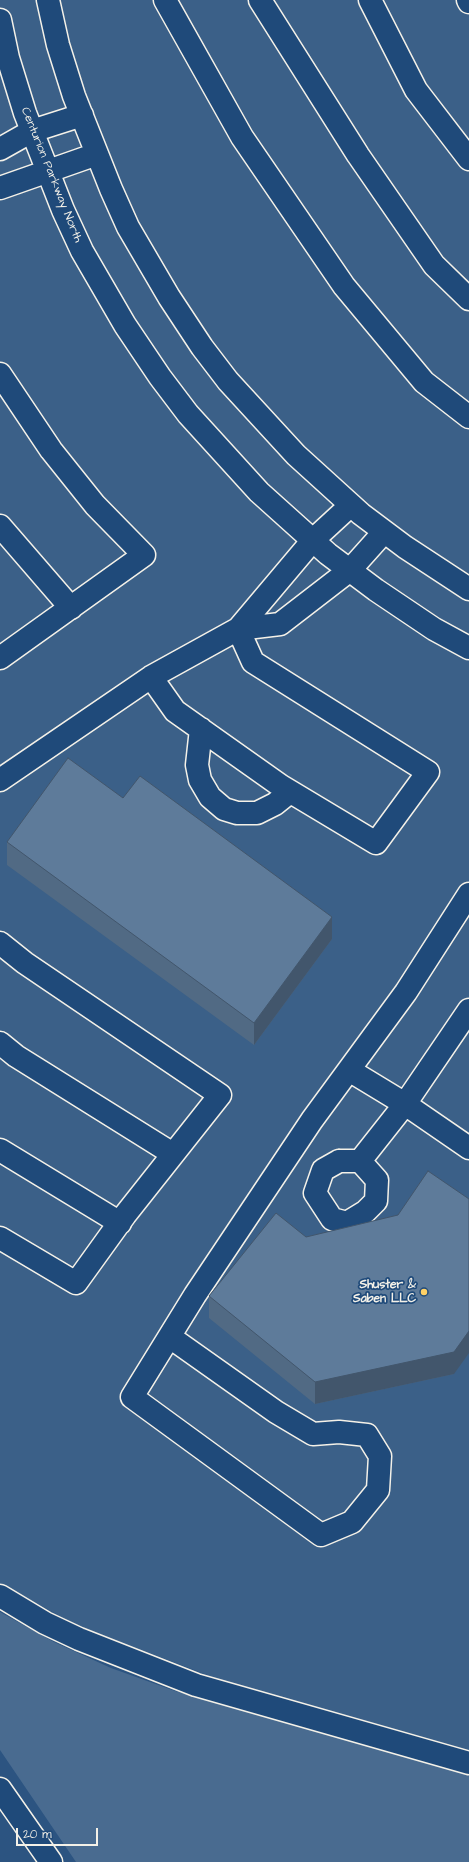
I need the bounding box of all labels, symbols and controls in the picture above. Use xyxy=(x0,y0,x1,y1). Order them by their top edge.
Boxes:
street label: Centurion Parkway North xyxy=(17,105,85,245)
place label: Shuster & Saben LLC xyxy=(353,1278,416,1306)
marker: Shuster & Saben LLC xyxy=(419,1287,429,1297)
scale bar xyxy=(18,1820,100,1846)
text: 20 m xyxy=(23,1826,52,1843)

